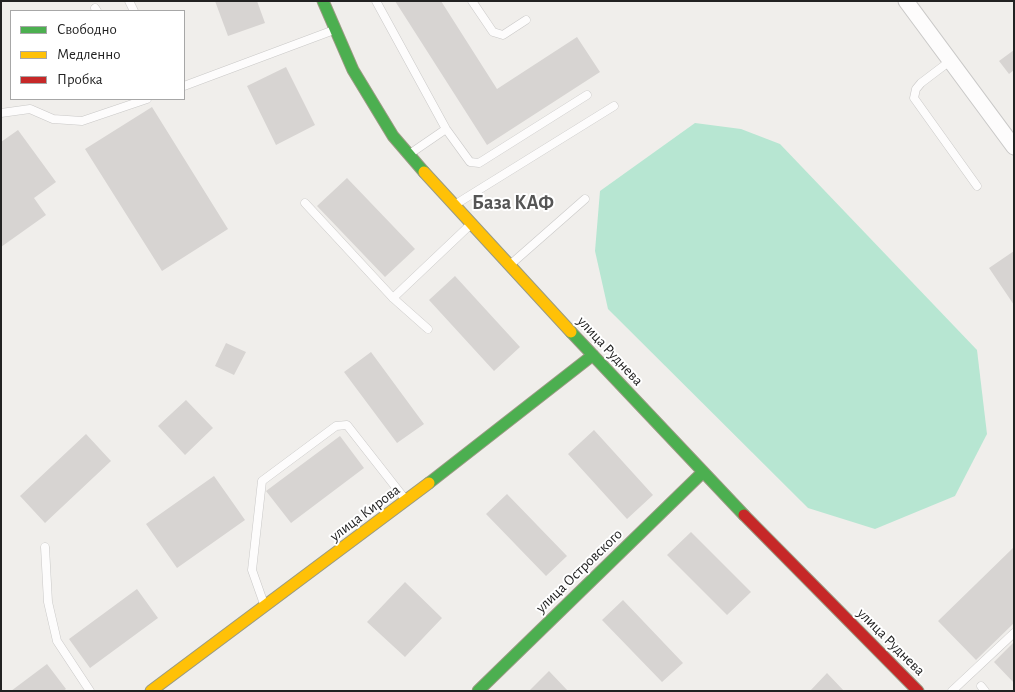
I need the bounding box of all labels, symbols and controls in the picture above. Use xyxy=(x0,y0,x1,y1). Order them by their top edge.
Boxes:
legend xyxy=(10,10,185,100)
text: Свободно xyxy=(57,22,117,37)
text: Медленно xyxy=(57,47,121,62)
text: Пробка xyxy=(57,72,103,87)
district label: База КАФ xyxy=(472,191,554,215)
street label: улица Руднева xyxy=(573,313,647,389)
street label: улица Кирова xyxy=(326,481,404,545)
street label: улица Островского xyxy=(532,525,626,617)
street label: улица Руднева xyxy=(853,604,929,680)

